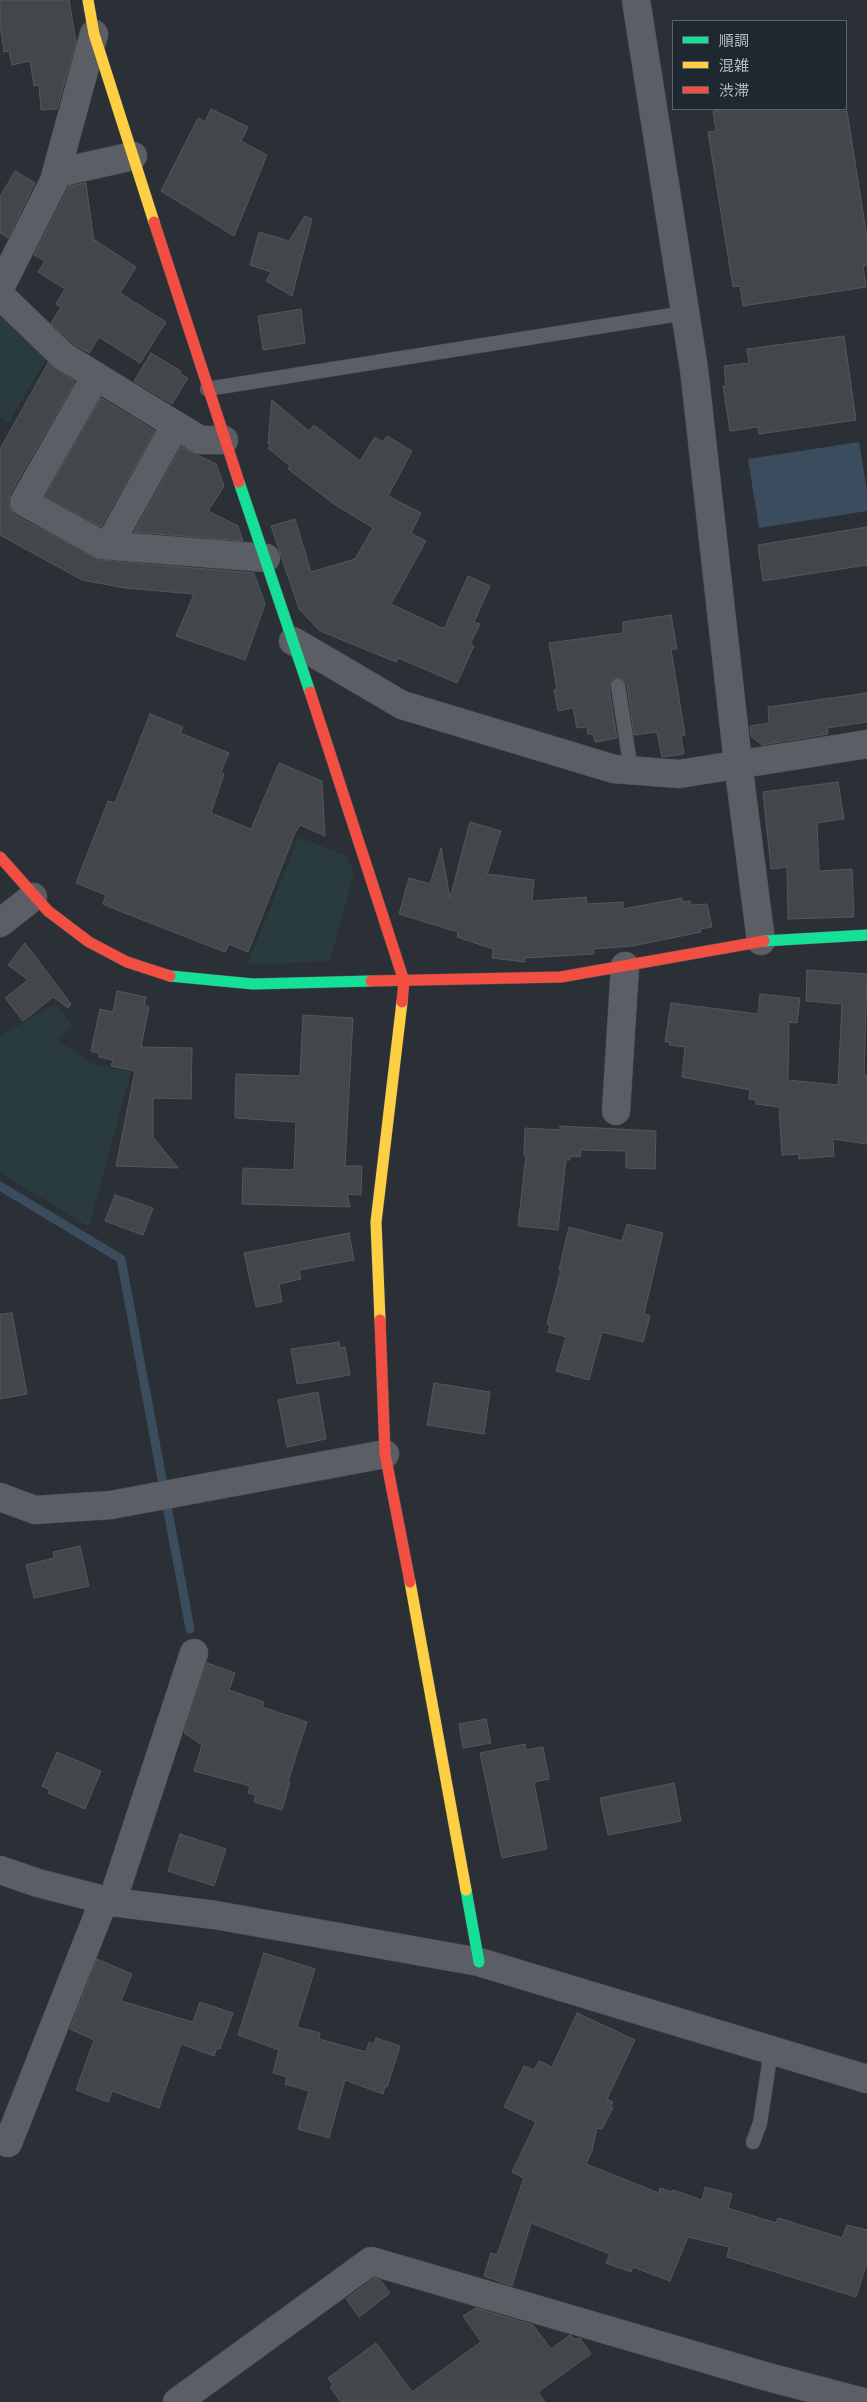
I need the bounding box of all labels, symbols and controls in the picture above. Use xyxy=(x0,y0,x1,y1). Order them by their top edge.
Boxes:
legend xyxy=(672,20,847,110)
text: 順調 xyxy=(719,31,749,49)
text: 混雑 xyxy=(719,56,749,74)
text: 渋滞 xyxy=(719,81,749,99)

